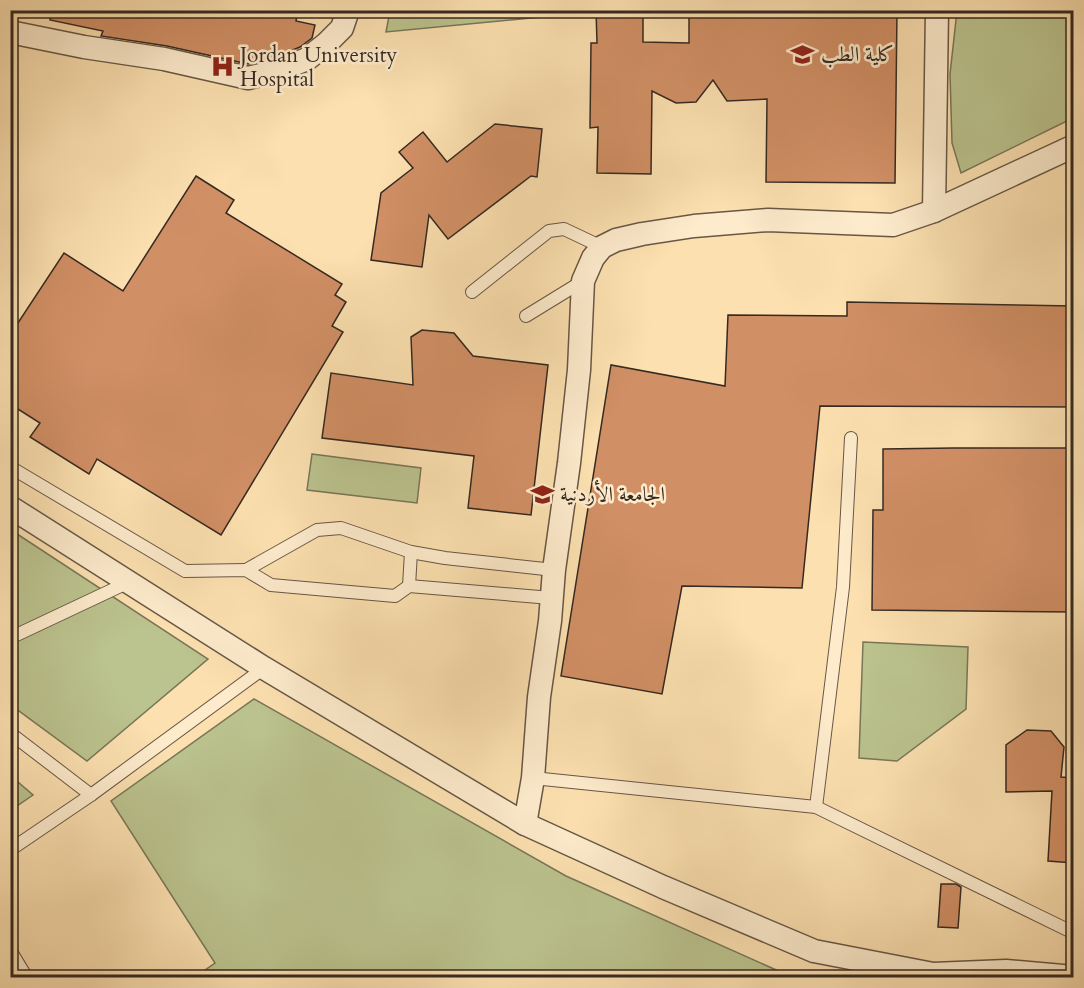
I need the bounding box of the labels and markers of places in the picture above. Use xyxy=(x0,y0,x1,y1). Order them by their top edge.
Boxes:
place label: كلية الطب xyxy=(821,40,894,69)
place label: Jordan University Hospital xyxy=(237,41,397,94)
school or university icon: كلية الطب xyxy=(790,41,816,67)
hospital icon: Jordan University Hospital xyxy=(209,54,235,80)
place label: الجامعة الأردنية xyxy=(560,479,665,509)
school or university icon: الجامعة الأردنية xyxy=(529,481,555,507)

